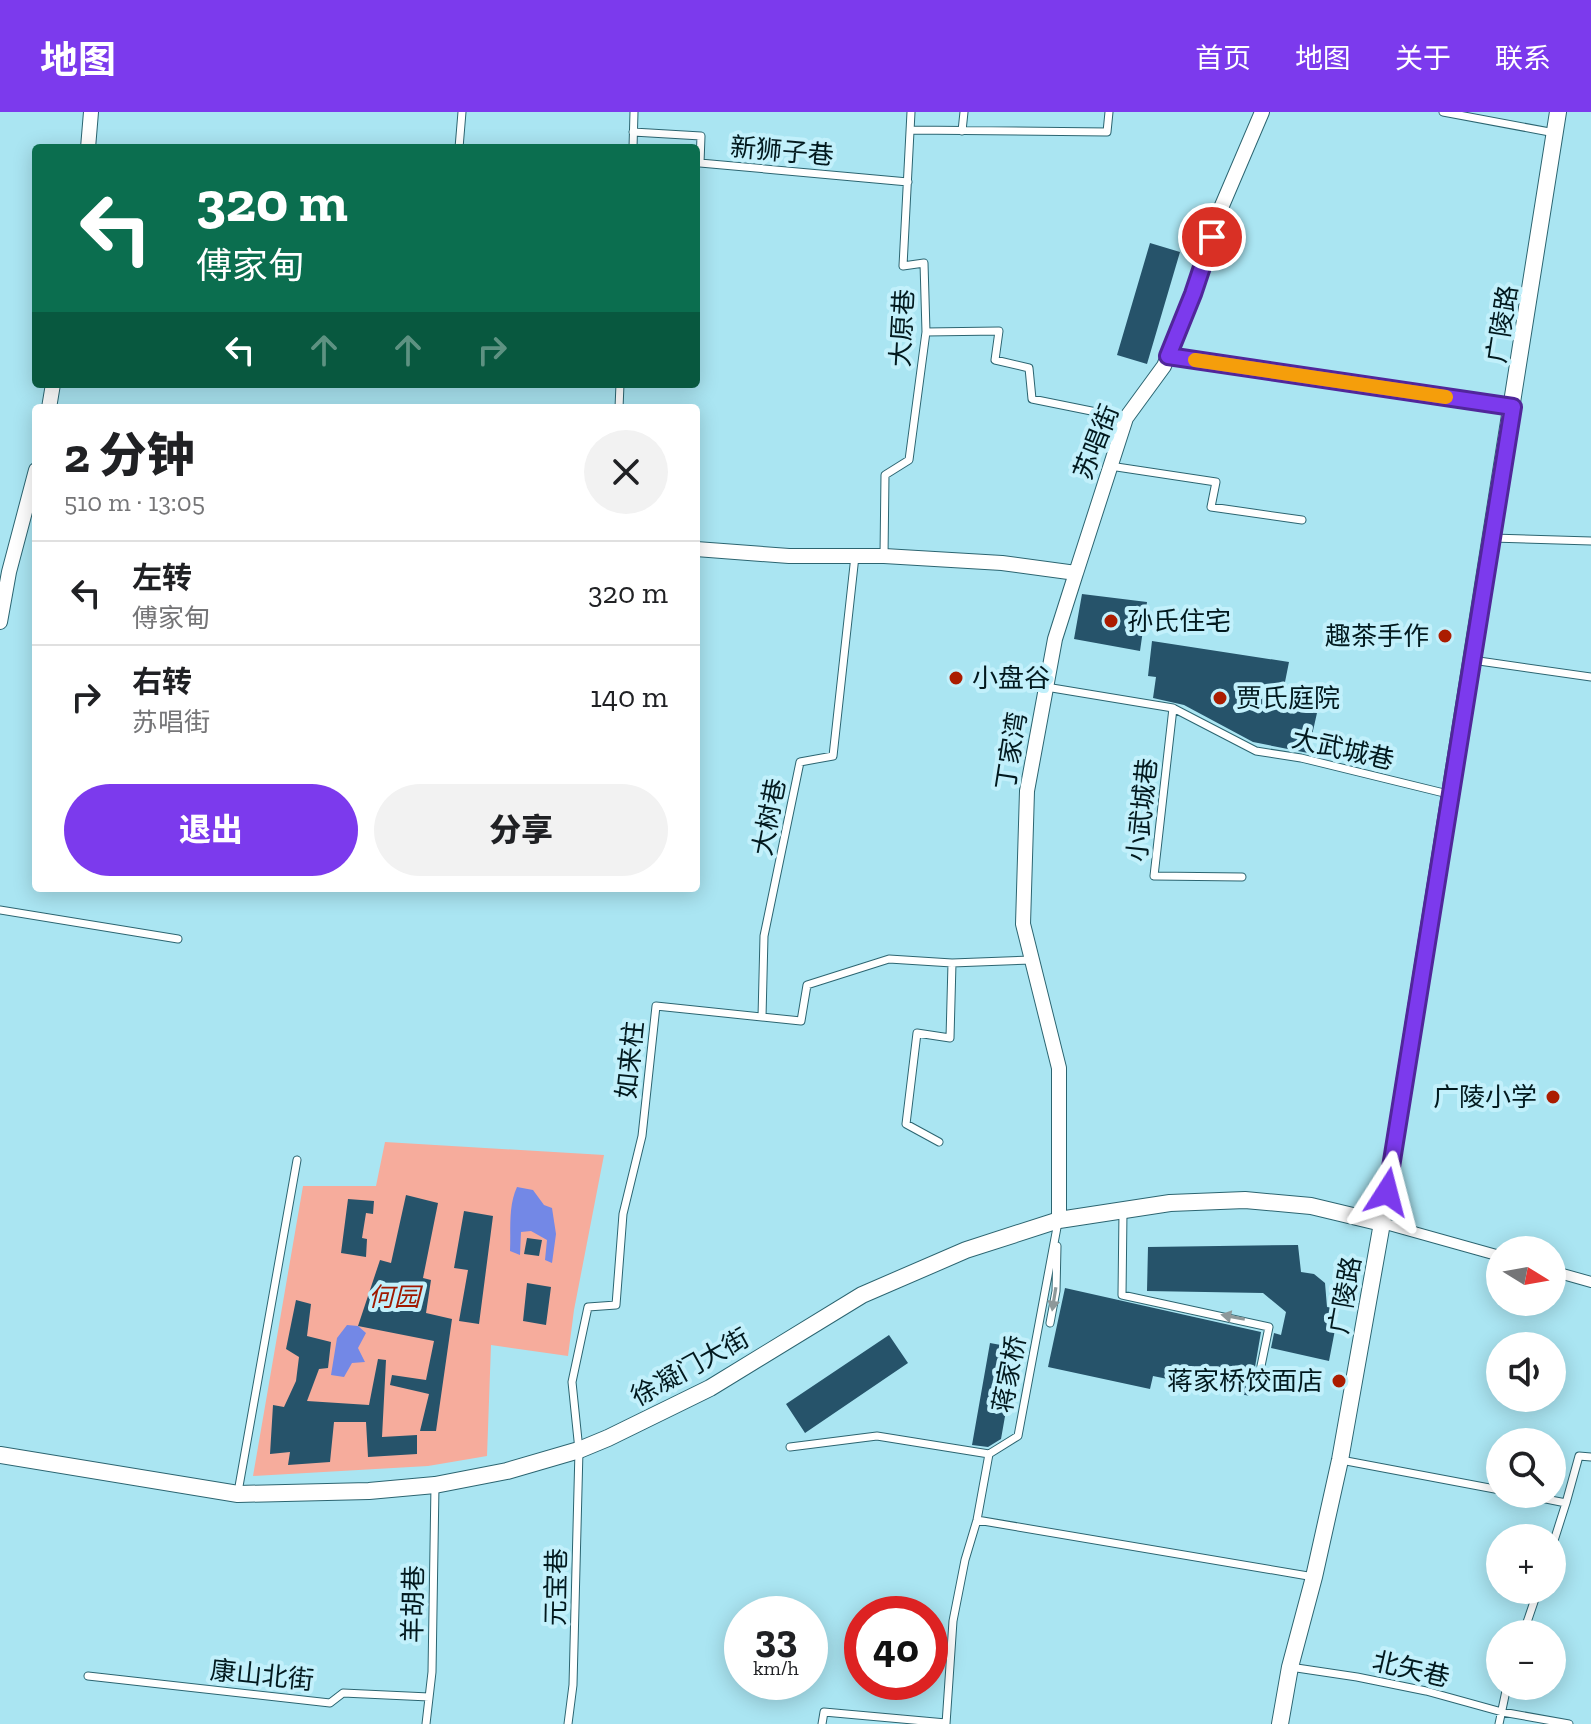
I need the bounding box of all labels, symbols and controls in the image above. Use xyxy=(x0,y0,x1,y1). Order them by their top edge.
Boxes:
text: 地图 xyxy=(40,37,116,83)
text: 首页 xyxy=(1195,42,1251,75)
text: 地图 xyxy=(1295,42,1351,75)
text: 关于 xyxy=(1395,42,1451,75)
text: 联系 xyxy=(1495,42,1551,75)
street label: 新狮子巷 xyxy=(729,131,835,171)
text: 320 m xyxy=(196,168,348,235)
icon: left xyxy=(64,176,168,280)
pin xyxy=(1178,203,1246,271)
icon: arrive xyxy=(1190,215,1234,259)
text: 傅家甸 xyxy=(196,244,304,287)
street label: 广陵路 xyxy=(1480,283,1524,365)
street label: 大原巷 xyxy=(884,288,920,368)
icon: left xyxy=(218,328,262,372)
icon: ahead xyxy=(302,328,346,372)
icon: ahead xyxy=(386,328,430,372)
icon: right xyxy=(470,328,514,372)
street label: 苏唱街 xyxy=(1067,400,1125,484)
text: 2 分钟 xyxy=(64,427,195,484)
button: close xyxy=(584,430,668,514)
text: 510 m · 13:05 xyxy=(64,486,205,518)
text: 左转 xyxy=(132,560,192,596)
icon: left xyxy=(64,571,108,615)
text: 320 m xyxy=(588,575,668,611)
text: 傅家甸 xyxy=(132,602,210,634)
place label: 孙氏住宅 xyxy=(1127,605,1231,637)
marker: 孙氏住宅 xyxy=(1102,612,1120,630)
place label: 趣茶手作 xyxy=(1325,620,1429,652)
marker: 趣茶手作 xyxy=(1436,627,1454,645)
place label: 小盘谷 xyxy=(972,662,1050,694)
text: 右转 xyxy=(132,664,192,700)
marker: 小盘谷 xyxy=(947,669,965,687)
icon: right xyxy=(64,675,108,719)
text: 140 m xyxy=(590,679,668,715)
place label: 贾氏庭院 xyxy=(1236,682,1340,714)
marker: 贾氏庭院 xyxy=(1211,689,1229,707)
text: 苏唱街 xyxy=(132,706,210,738)
street label: 丁家湾 xyxy=(989,710,1033,792)
street label: 大武城巷 xyxy=(1289,722,1397,776)
street label: 小武城巷 xyxy=(1121,757,1163,863)
street label: 大树巷 xyxy=(746,776,792,858)
button: 退出 xyxy=(64,784,358,876)
button: 分享 xyxy=(374,784,668,876)
street label: 如来柱 xyxy=(610,1020,650,1100)
place label: 广陵小学 xyxy=(1433,1081,1537,1113)
marker: 广陵小学 xyxy=(1544,1088,1562,1106)
position arrow xyxy=(1345,1150,1429,1234)
north arrow xyxy=(1486,1236,1566,1316)
map controls xyxy=(1486,1236,1566,1700)
street label: 广陵路 xyxy=(1322,1254,1368,1336)
park label: 何园 xyxy=(368,1281,424,1313)
one-way arrow xyxy=(1047,1287,1059,1312)
one-way arrow xyxy=(1220,1310,1245,1323)
street label: 徐凝门大街 xyxy=(625,1321,755,1413)
button: sound xyxy=(1486,1332,1566,1412)
street label: 蒋家桥 xyxy=(986,1333,1032,1415)
place label: 蒋家桥饺面店 xyxy=(1167,1365,1323,1397)
marker: 蒋家桥饺面店 xyxy=(1330,1372,1348,1390)
button: search xyxy=(1486,1428,1566,1508)
button: + xyxy=(1486,1524,1566,1604)
street label: 元宝巷 xyxy=(539,1548,573,1626)
street label: 羊胡巷 xyxy=(396,1565,430,1643)
speed limit sign: 40 xyxy=(844,1596,948,1700)
text: 33 xyxy=(755,1614,797,1662)
button: − xyxy=(1486,1620,1566,1700)
street label: 北矢巷 xyxy=(1369,1645,1453,1693)
street label: 康山北街 xyxy=(209,1654,315,1696)
text: km/h xyxy=(753,1656,799,1680)

